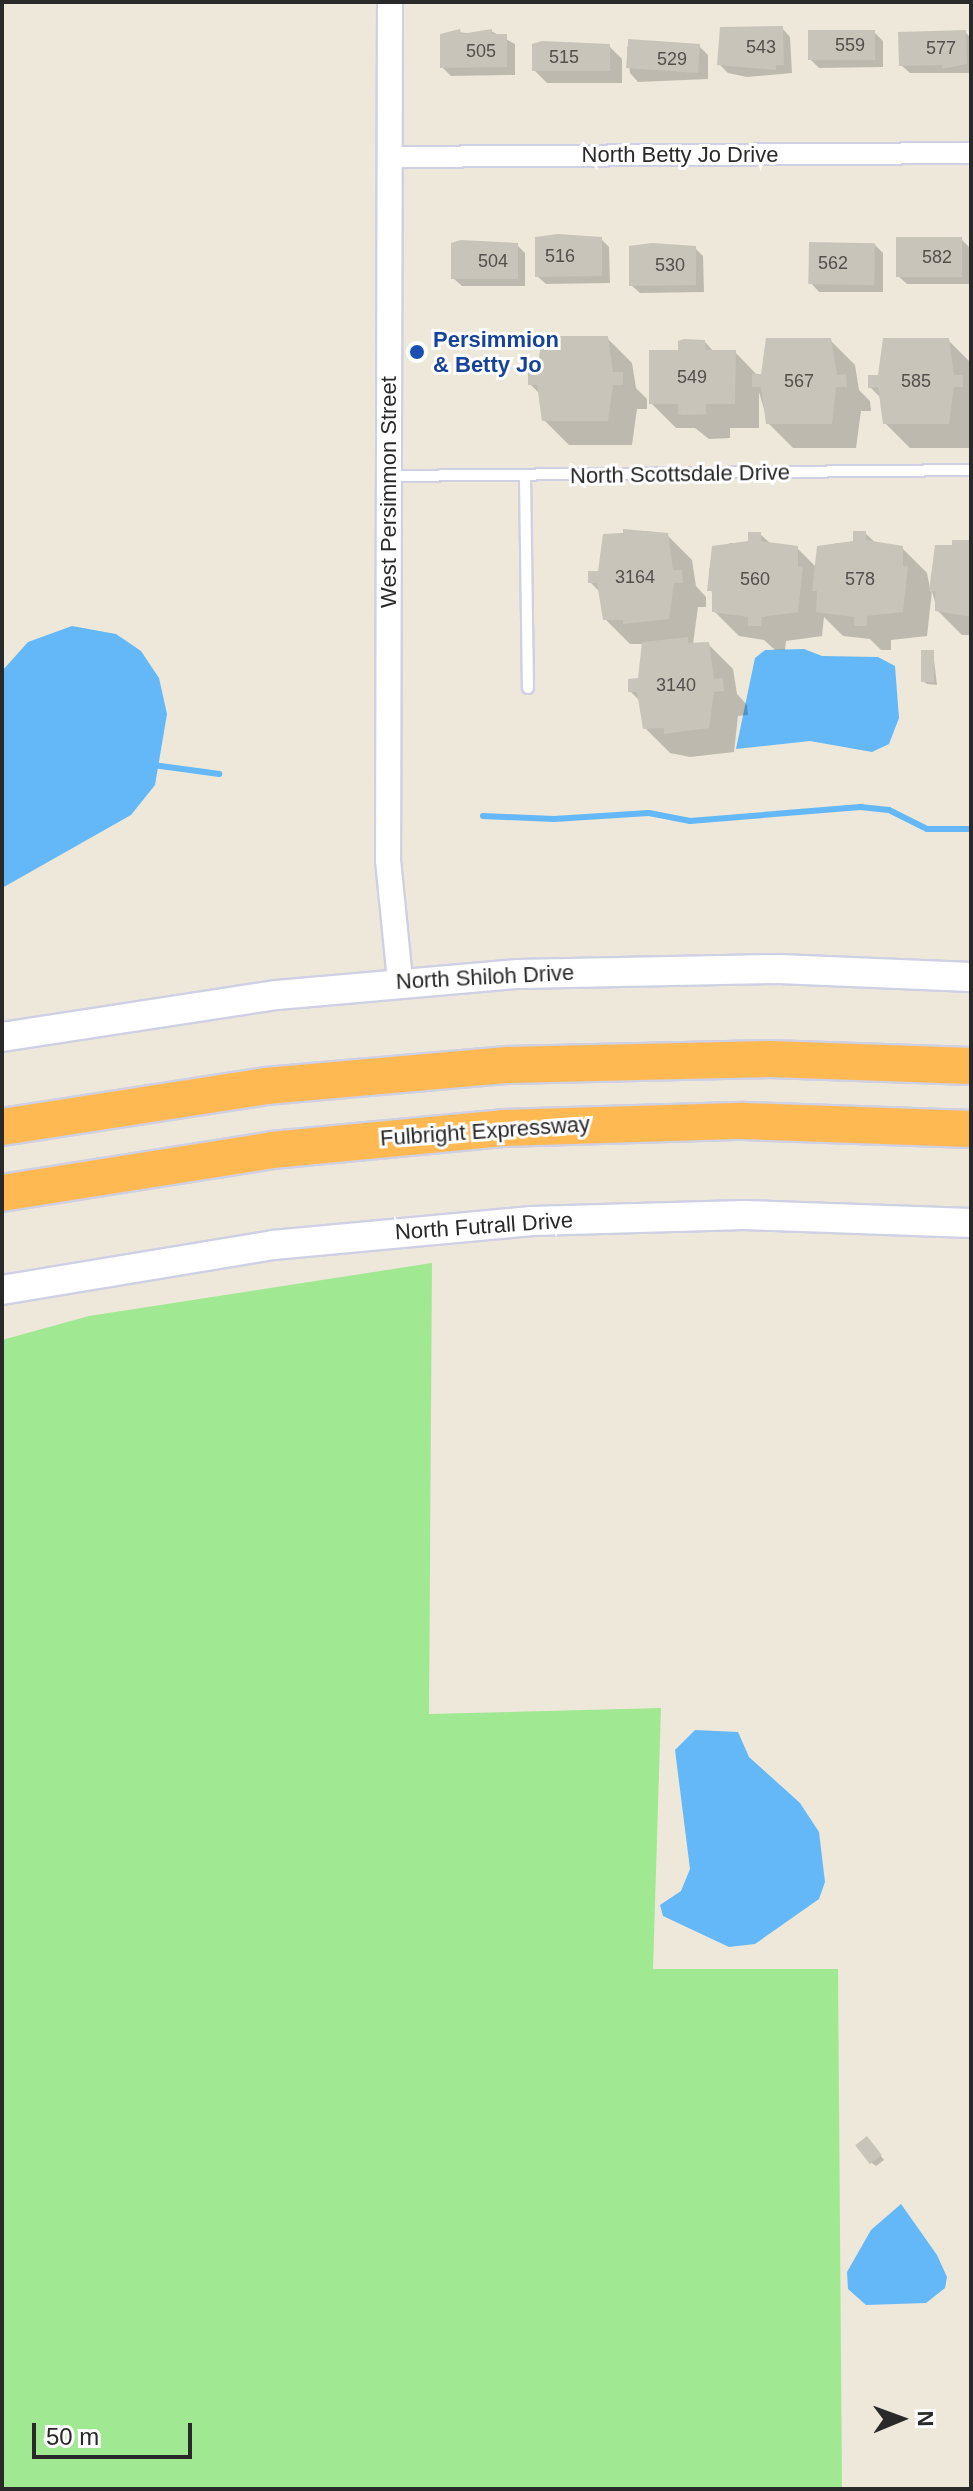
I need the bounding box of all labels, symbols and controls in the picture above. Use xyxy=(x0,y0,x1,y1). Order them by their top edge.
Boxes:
house number: 559 xyxy=(835,34,865,56)
house number: 543 xyxy=(746,36,776,58)
house number: 577 xyxy=(926,37,956,59)
house number: 505 xyxy=(466,40,496,62)
house number: 515 xyxy=(549,46,579,68)
house number: 529 xyxy=(657,48,687,70)
street label: North Betty Jo Drive xyxy=(582,142,778,168)
house number: 516 xyxy=(545,245,575,267)
house number: 582 xyxy=(922,246,952,268)
house number: 504 xyxy=(478,250,508,272)
house number: 562 xyxy=(818,252,848,274)
house number: 530 xyxy=(655,254,685,276)
place label: Persimmion & Betty Jo xyxy=(433,326,559,378)
marker: Persimmion & Betty Jo xyxy=(408,343,426,361)
house number: 549 xyxy=(677,366,707,388)
house number: 567 xyxy=(784,370,814,392)
house number: 585 xyxy=(901,370,931,392)
street label: West Persimmon Street xyxy=(376,376,402,608)
street label: North Scottsdale Drive xyxy=(570,459,790,489)
house number: 3164 xyxy=(615,566,655,588)
house number: 560 xyxy=(740,568,770,590)
house number: 578 xyxy=(845,568,875,590)
house number: 3140 xyxy=(656,674,696,696)
street label: North Shiloh Drive xyxy=(395,959,575,995)
street label: Fulbright Expressway xyxy=(379,1110,591,1152)
street label: North Futrall Drive xyxy=(394,1207,574,1245)
north arrow xyxy=(861,2379,941,2459)
scale bar xyxy=(36,2407,196,2457)
text: N xyxy=(913,2410,938,2427)
text: 50 m xyxy=(46,2423,99,2450)

